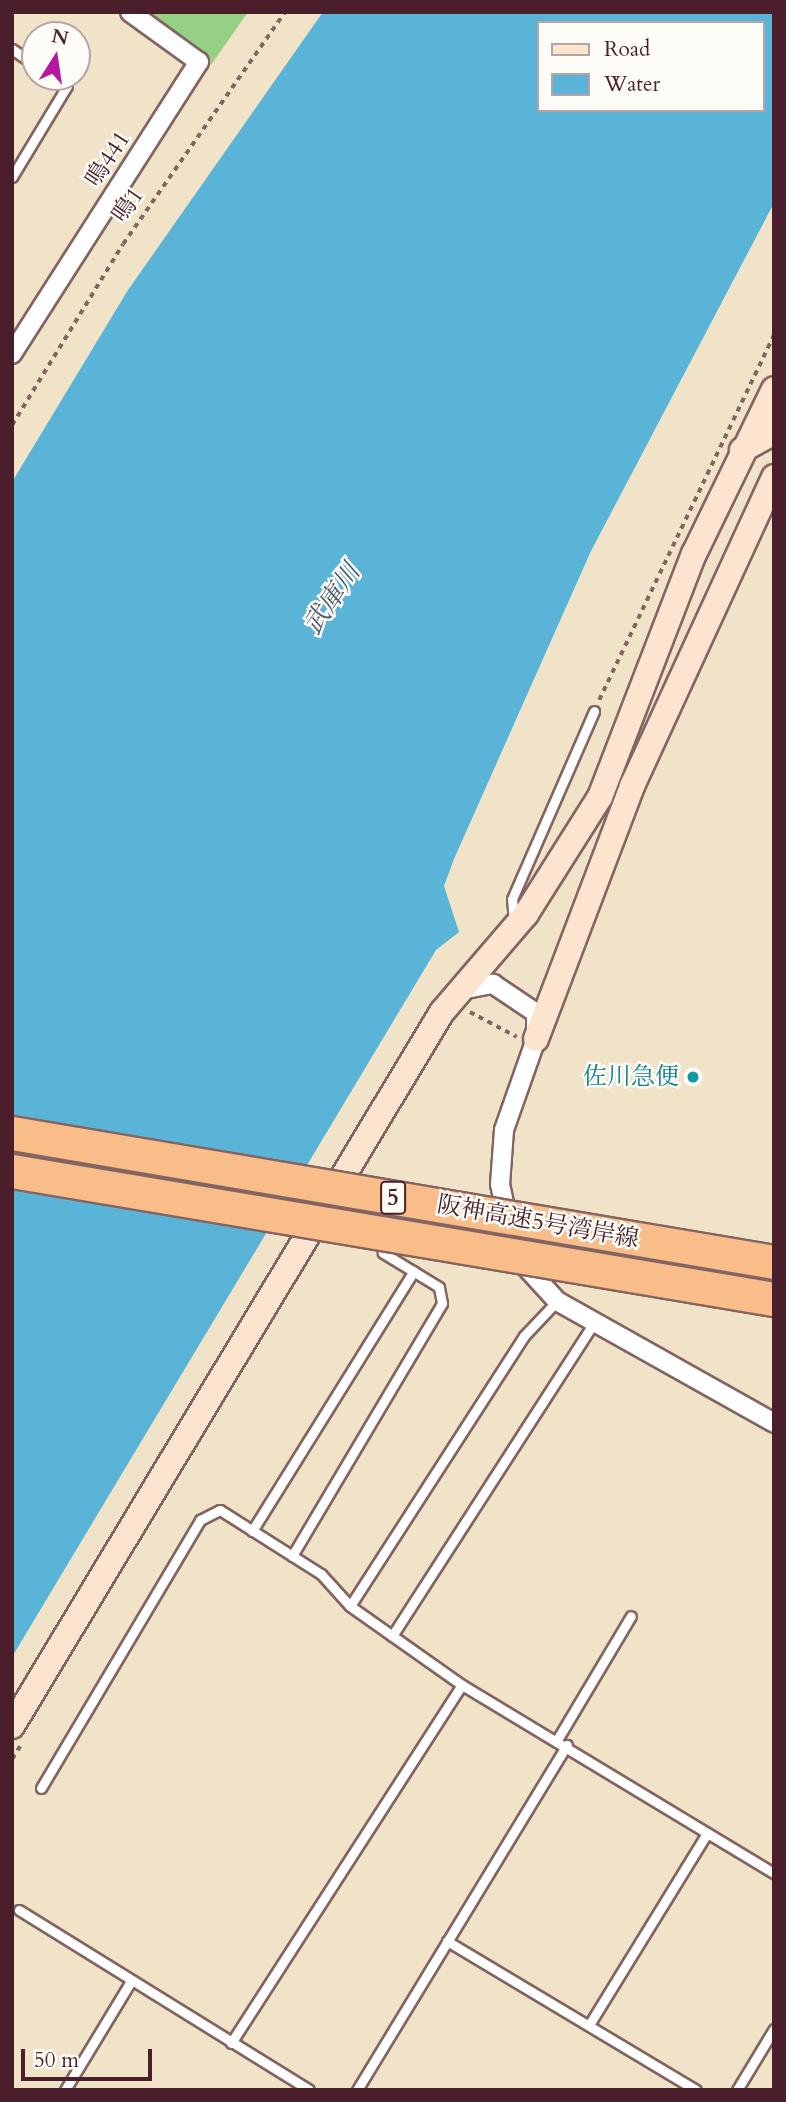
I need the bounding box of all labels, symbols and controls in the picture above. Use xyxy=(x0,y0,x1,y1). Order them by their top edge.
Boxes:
north arrow xyxy=(21,21,91,91)
legend xyxy=(538,21,765,112)
text: N xyxy=(49,23,71,52)
text: Road xyxy=(604,35,650,64)
text: Water xyxy=(604,70,660,99)
street label: 鳴441 xyxy=(79,126,137,192)
street label: 鳴1 xyxy=(106,182,150,228)
water label: 武庫川 xyxy=(297,558,367,640)
place label: 佐川急便 xyxy=(583,1063,679,1091)
marker: 佐川急便 xyxy=(685,1069,701,1085)
road number: 5 xyxy=(379,1178,407,1218)
street label: 阪神高速5号湾岸線 xyxy=(435,1190,641,1254)
scale bar xyxy=(24,2036,156,2080)
text: 50 m xyxy=(34,2046,79,2075)

